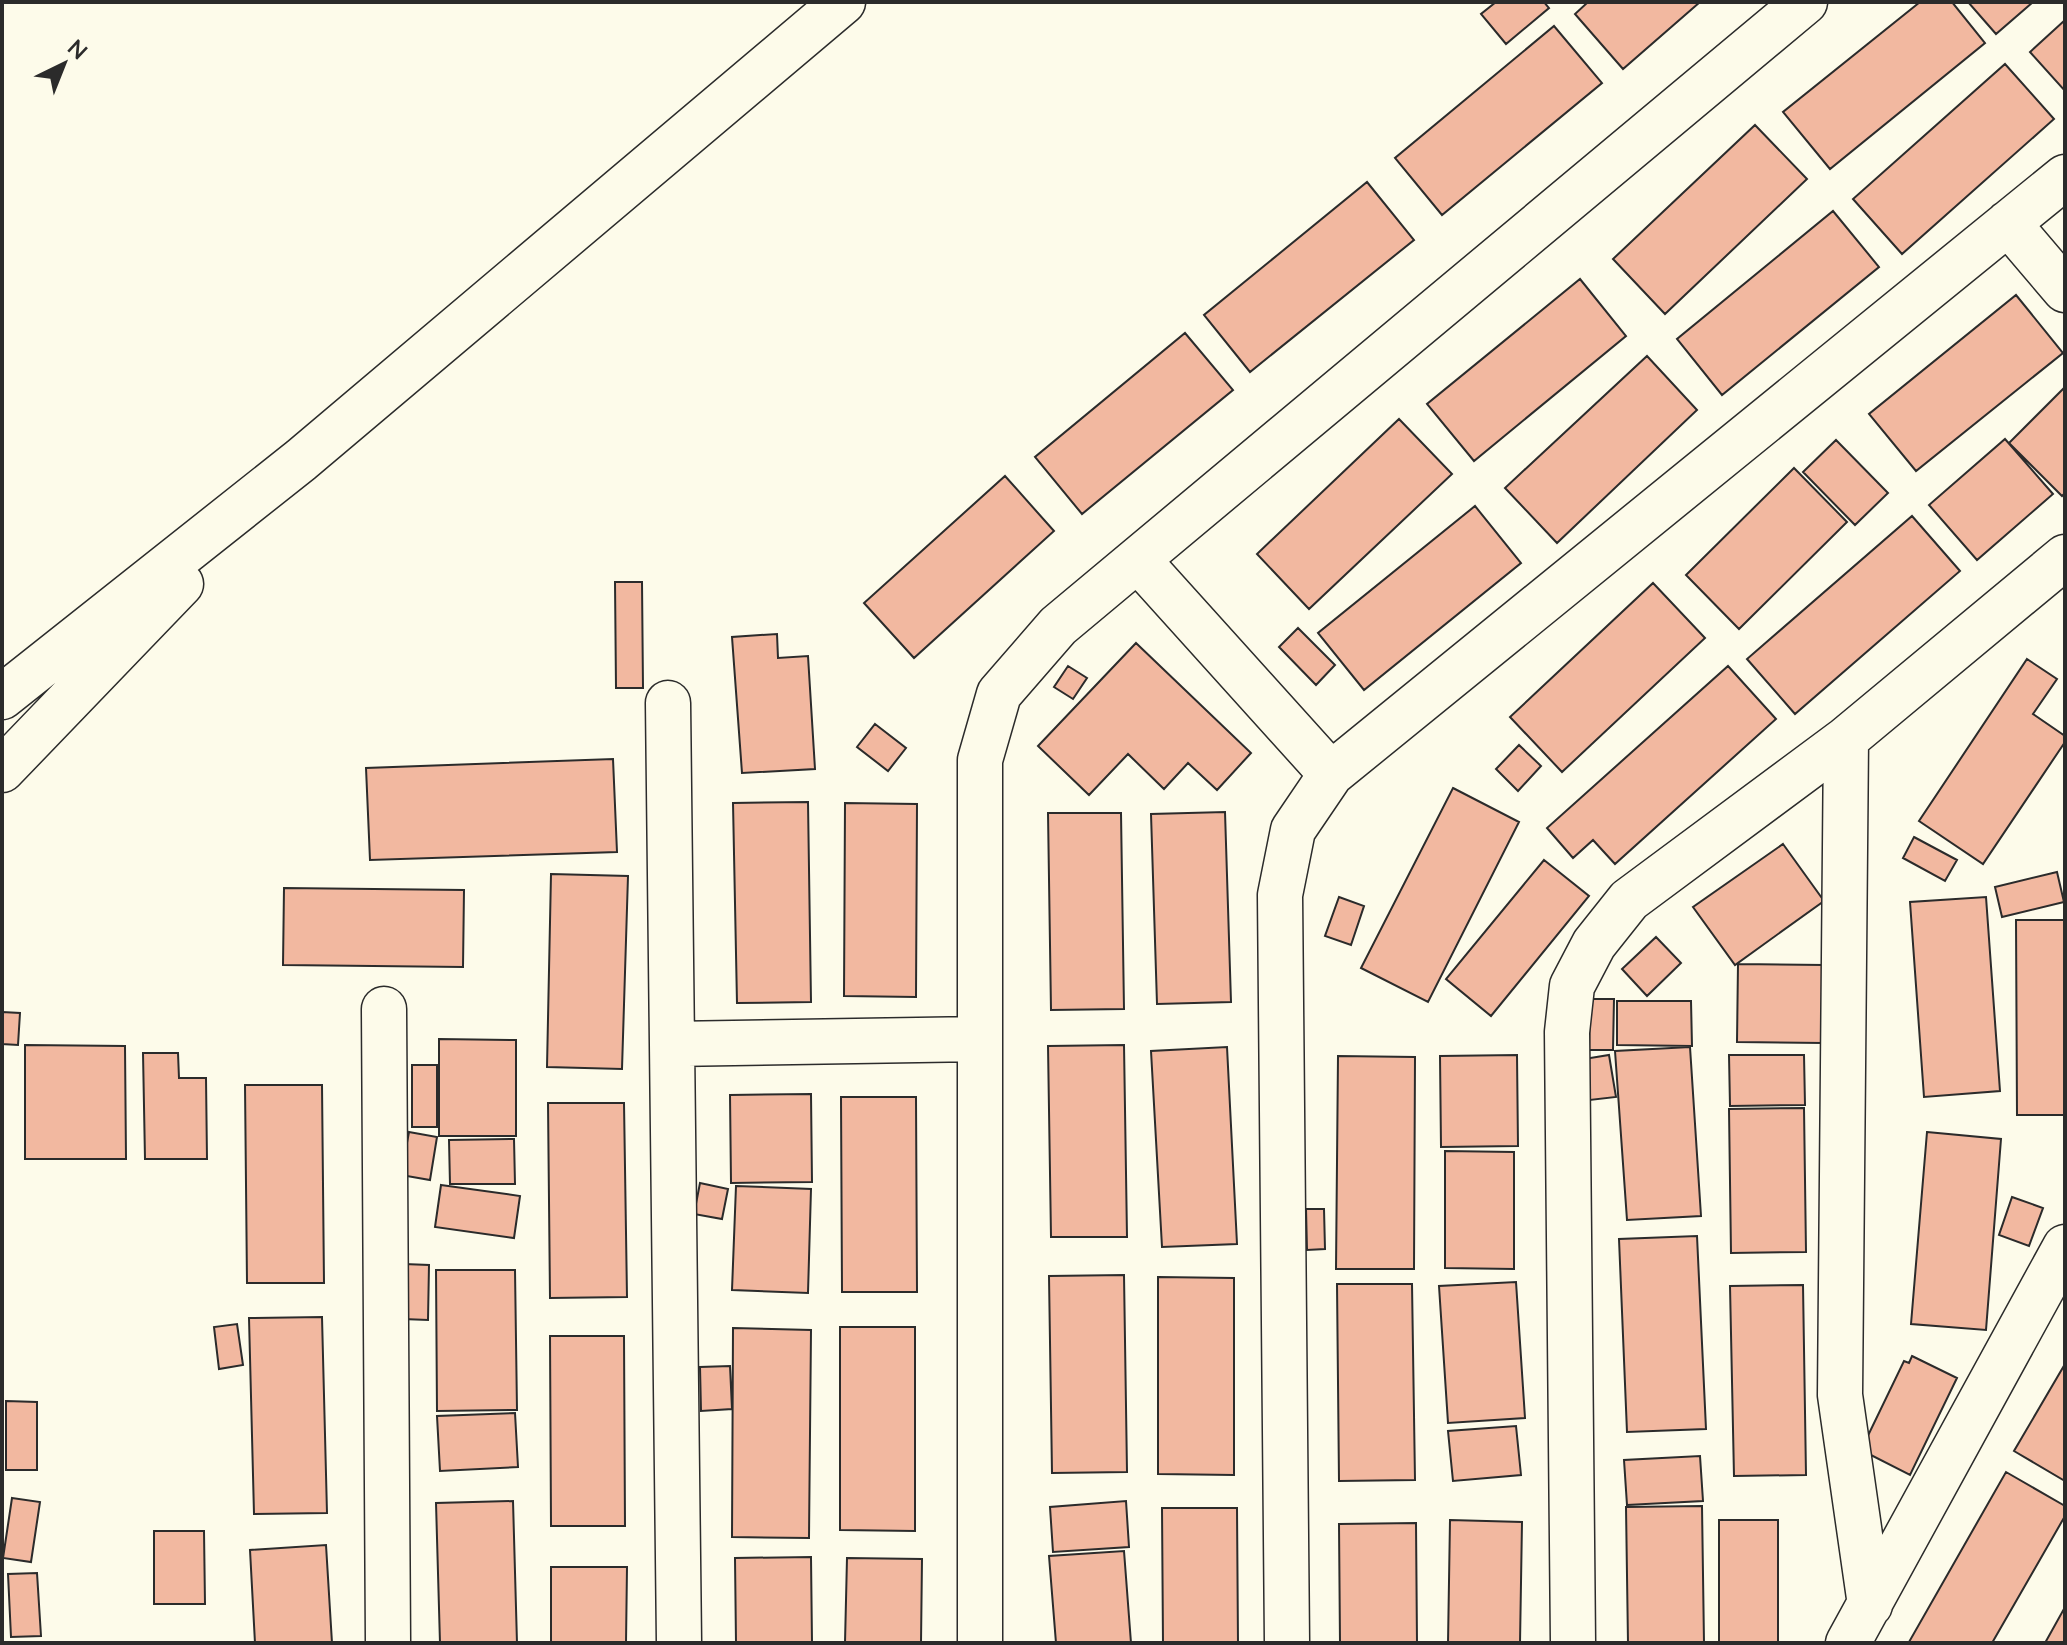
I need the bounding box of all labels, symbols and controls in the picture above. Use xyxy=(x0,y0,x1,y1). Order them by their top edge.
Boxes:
north arrow xyxy=(24,24,104,104)
text: N xyxy=(63,33,93,65)

